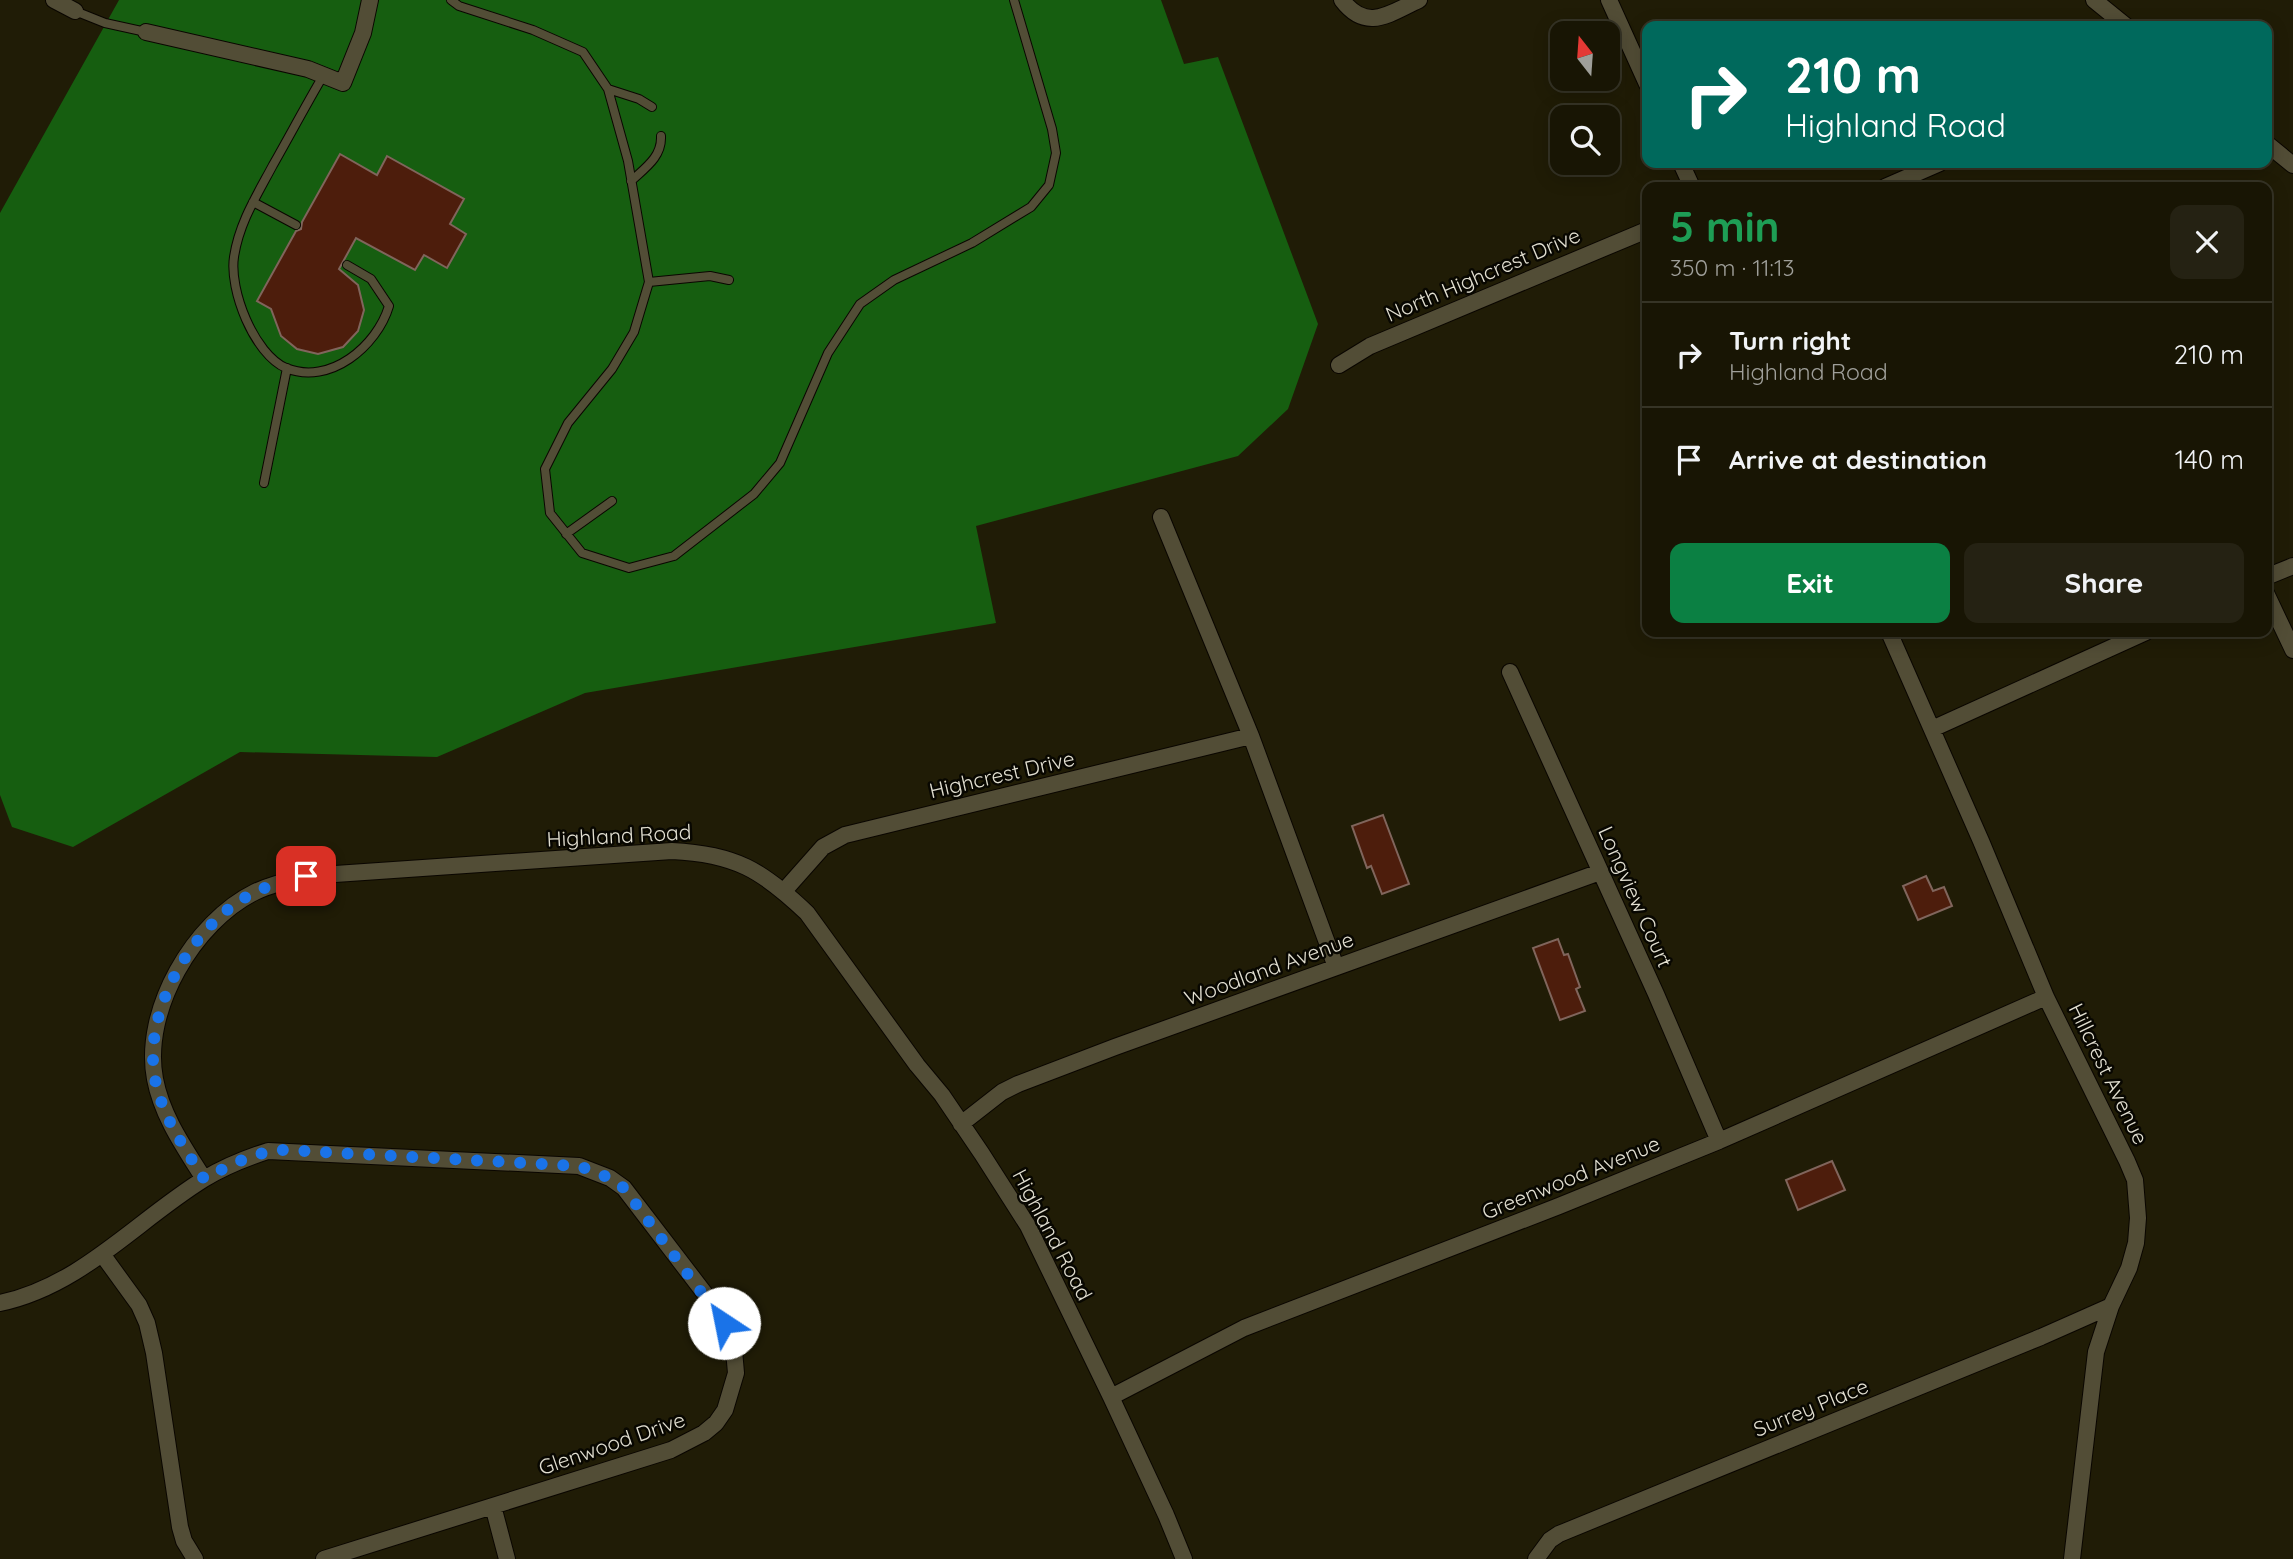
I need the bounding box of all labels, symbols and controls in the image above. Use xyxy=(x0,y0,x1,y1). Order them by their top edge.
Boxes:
north arrow xyxy=(1550,21,1620,91)
map controls xyxy=(1550,21,1620,175)
text: 210 m xyxy=(1785,44,1921,105)
icon: right xyxy=(1670,49,1761,140)
button: search xyxy=(1550,105,1620,175)
text: Highland Road xyxy=(1785,105,2006,145)
text: 5 min xyxy=(1670,200,1780,253)
button: close xyxy=(2170,205,2244,279)
street label: North Highcrest Drive xyxy=(1381,221,1584,327)
text: 350 m · 11:13 xyxy=(1670,253,1794,282)
text: Turn right xyxy=(1729,324,1851,357)
icon: right xyxy=(1670,336,1708,374)
text: 210 m xyxy=(2174,338,2244,371)
text: Highland Road xyxy=(1729,357,1888,386)
icon: arrive xyxy=(1670,441,1708,479)
text: Arrive at destination xyxy=(1729,443,1987,476)
text: 140 m xyxy=(2175,443,2244,476)
button: Exit xyxy=(1670,543,1950,623)
button: Share xyxy=(1964,543,2244,623)
street label: Highcrest Drive xyxy=(927,745,1077,803)
street label: Highland Road xyxy=(546,818,692,852)
street label: Longview Court xyxy=(1593,822,1679,971)
pin xyxy=(276,846,336,906)
icon: arrive xyxy=(287,857,325,895)
street label: Woodland Avenue xyxy=(1181,925,1357,1011)
street label: Hillcrest Avenue xyxy=(2063,999,2154,1148)
street label: Greenwood Avenue xyxy=(1478,1130,1663,1225)
street label: Highland Road xyxy=(1007,1164,1098,1305)
position arrow xyxy=(687,1286,761,1360)
street label: Surrey Place xyxy=(1749,1372,1872,1442)
street label: Glenwood Drive xyxy=(535,1406,688,1480)

